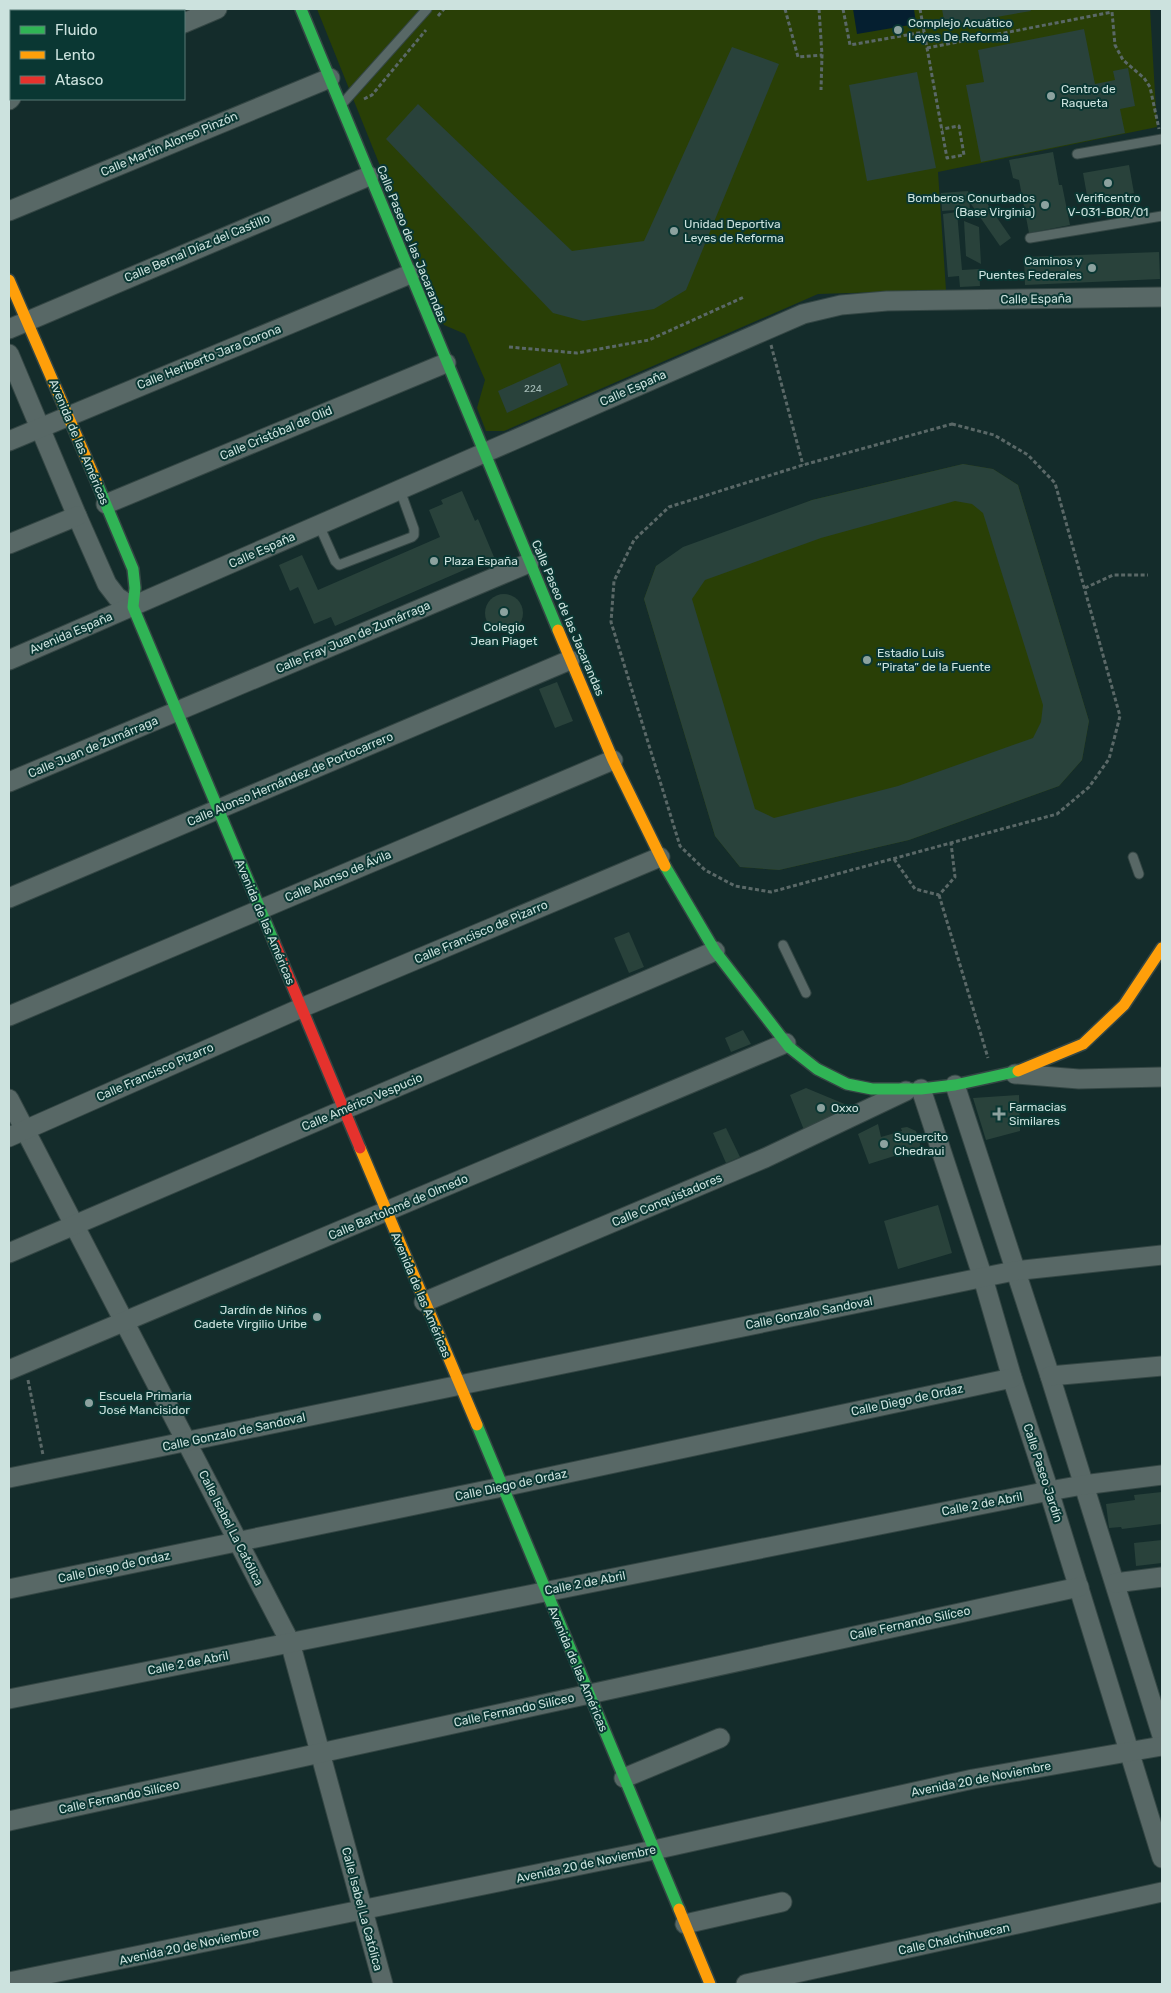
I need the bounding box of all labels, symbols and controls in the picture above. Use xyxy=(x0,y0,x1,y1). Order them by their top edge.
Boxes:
legend xyxy=(10,10,185,100)
place label: Complejo Acuático Leyes De Reforma xyxy=(908,16,1012,44)
text: Fluido xyxy=(55,21,98,39)
marker: Complejo Acuático Leyes De Reforma xyxy=(892,24,904,36)
text: Lento xyxy=(55,46,95,64)
text: Atasco xyxy=(55,71,103,89)
place label: Centro de Raqueta xyxy=(1061,82,1116,110)
marker: Centro de Raqueta xyxy=(1045,90,1057,102)
street label: Calle Martín Alonso Pinzón xyxy=(98,109,240,179)
street label: Calle Paseo de las Jacarandas xyxy=(374,163,450,325)
marker: Verificentro V-031-BOR/01 xyxy=(1102,177,1114,189)
place label: Bomberos Conurbados (Base Virginia) xyxy=(907,191,1035,219)
place label: Verificentro V-031-BOR/01 xyxy=(1068,191,1148,219)
marker: Bomberos Conurbados (Base Virginia) xyxy=(1039,199,1051,211)
street label: Calle Bernal Díaz del Castillo xyxy=(122,211,272,285)
place label: Unidad Deportiva Leyes de Reforma xyxy=(684,217,784,245)
marker: Unidad Deportiva Leyes de Reforma xyxy=(668,225,680,237)
place label: Caminos y Puentes Federales xyxy=(978,254,1082,282)
marker: Caminos y Puentes Federales xyxy=(1086,262,1098,274)
street label: Calle España xyxy=(1000,291,1072,307)
street label: Calle Heriberto Jara Corona xyxy=(135,322,283,392)
street label: Calle España xyxy=(598,367,668,409)
street label: Avenida de las Américas xyxy=(46,377,112,507)
house number: 224 xyxy=(524,383,542,395)
street label: Calle Cristóbal de Olid xyxy=(218,403,334,463)
street label: Calle España xyxy=(227,529,297,571)
street label: Calle Paseo de las Jacarandas xyxy=(529,538,607,698)
place label: Plaza España xyxy=(444,554,518,568)
marker: Plaza España xyxy=(428,555,440,567)
street label: Calle Fray Juan de Zumárraga xyxy=(274,598,432,676)
marker: Colegio Jean Piaget xyxy=(498,606,510,618)
street label: Avenida España xyxy=(27,609,115,657)
place label: Colegio Jean Piaget xyxy=(471,620,538,648)
place label: Estadio Luis “Pirata” de la Fuente xyxy=(877,646,991,674)
marker: Estadio Luis “Pirata” de la Fuente xyxy=(861,654,873,666)
street label: Calle Juan de Zumárraga xyxy=(26,713,160,781)
street label: Calle Alonso Hernández de Portocarrero xyxy=(185,729,395,829)
street label: Calle Alonso de Ávila xyxy=(283,847,393,905)
street label: Avenida de las Américas xyxy=(232,857,298,987)
street label: Calle Francisco de Pizarro xyxy=(412,897,550,966)
street label: Calle Francisco Pizarro xyxy=(94,1040,216,1104)
street label: Calle Américo Vespucio xyxy=(300,1070,425,1134)
place label: Farmacias Similares xyxy=(1009,1100,1066,1128)
place label: Oxxo xyxy=(831,1101,859,1115)
marker: Oxxo xyxy=(815,1102,827,1114)
marker: Farmacias Similares xyxy=(993,1108,1005,1120)
place label: Supercito Chedraui xyxy=(894,1130,948,1158)
marker: Supercito Chedraui xyxy=(878,1138,890,1150)
street label: Calle Conquistadores xyxy=(610,1170,724,1230)
street label: Calle Bartolomé de Olmedo xyxy=(326,1171,470,1243)
street label: Avenida de las Américas xyxy=(388,1230,454,1360)
street label: Calle Gonzalo Sandoval xyxy=(744,1294,874,1332)
place label: Jardín de Niños Cadete Virgilio Uribe xyxy=(194,1303,307,1331)
marker: Jardín de Niños Cadete Virgilio Uribe xyxy=(311,1311,323,1323)
street label: Calle Diego de Ordaz xyxy=(850,1381,964,1419)
place label: Escuela Primaria José Mancisidor xyxy=(99,1389,192,1417)
marker: Escuela Primaria José Mancisidor xyxy=(83,1397,95,1409)
street label: Calle Gonzalo de Sandoval xyxy=(161,1410,307,1454)
street label: Calle Paseo Jardín xyxy=(1020,1422,1066,1524)
street label: Calle Diego de Ordaz xyxy=(454,1466,568,1504)
street label: Calle Isabel La Católica xyxy=(196,1468,266,1588)
street label: Calle 2 de Abril xyxy=(940,1489,1024,1519)
street label: Calle Diego de Ordaz xyxy=(57,1548,171,1586)
street label: Calle 2 de Abril xyxy=(543,1568,627,1598)
street label: Calle Fernando Silíceo xyxy=(848,1603,972,1643)
street label: Avenida de las Américas xyxy=(545,1604,611,1734)
street label: Calle 2 de Abril xyxy=(146,1648,230,1678)
street label: Calle Fernando Silíceo xyxy=(452,1690,576,1730)
street label: Avenida 20 de Noviembre xyxy=(910,1758,1052,1799)
street label: Calle Fernando Silíceo xyxy=(57,1777,181,1817)
street label: Avenida 20 de Noviembre xyxy=(515,1842,657,1886)
street label: Calle Isabel La Católica xyxy=(339,1846,385,1972)
street label: Calle Chalchihuecan xyxy=(897,1920,1011,1958)
street label: Avenida 20 de Noviembre xyxy=(118,1924,260,1968)

